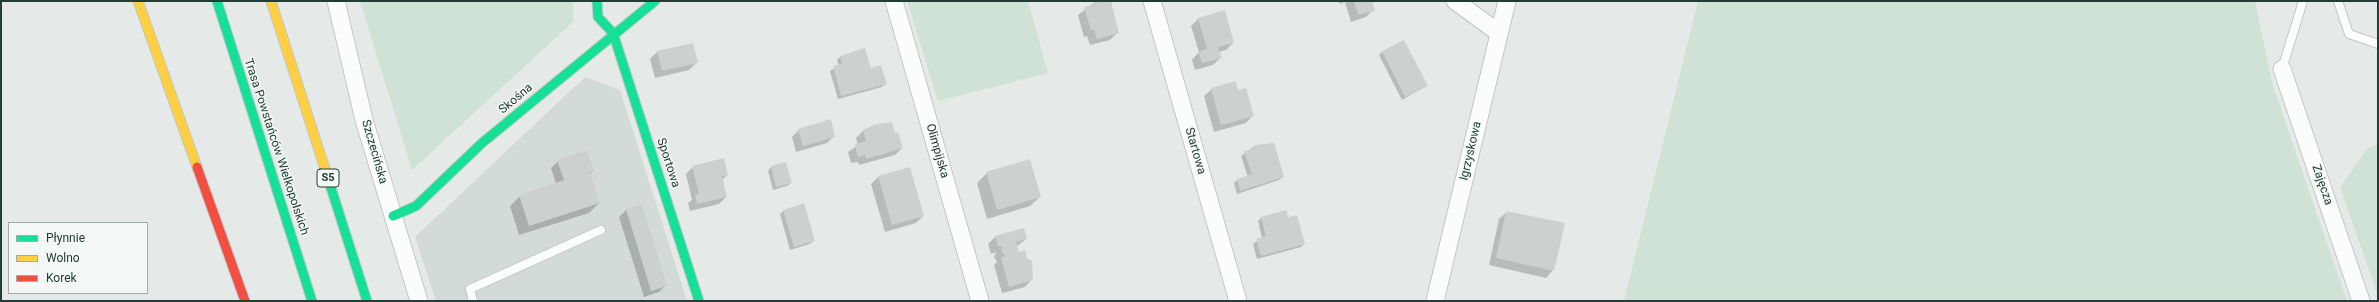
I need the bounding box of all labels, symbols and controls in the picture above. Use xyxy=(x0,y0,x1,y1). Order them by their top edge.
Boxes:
street label: Trasa Powstańców Wielkopolskich xyxy=(241,57,311,237)
street label: Skośna xyxy=(496,81,536,117)
street label: Szczecińska xyxy=(358,118,390,186)
street label: Igrzyskowa xyxy=(1457,120,1485,182)
street label: Olimpijska xyxy=(922,122,952,180)
street label: Startowa xyxy=(1181,126,1209,176)
street label: Sportowa xyxy=(653,136,683,190)
street label: Zajęcza xyxy=(2308,163,2336,207)
road number: S5 xyxy=(317,169,339,187)
legend xyxy=(8,222,148,294)
text: Płynnie xyxy=(46,231,85,245)
text: Wolno xyxy=(46,251,80,265)
text: Korek xyxy=(46,271,77,285)

